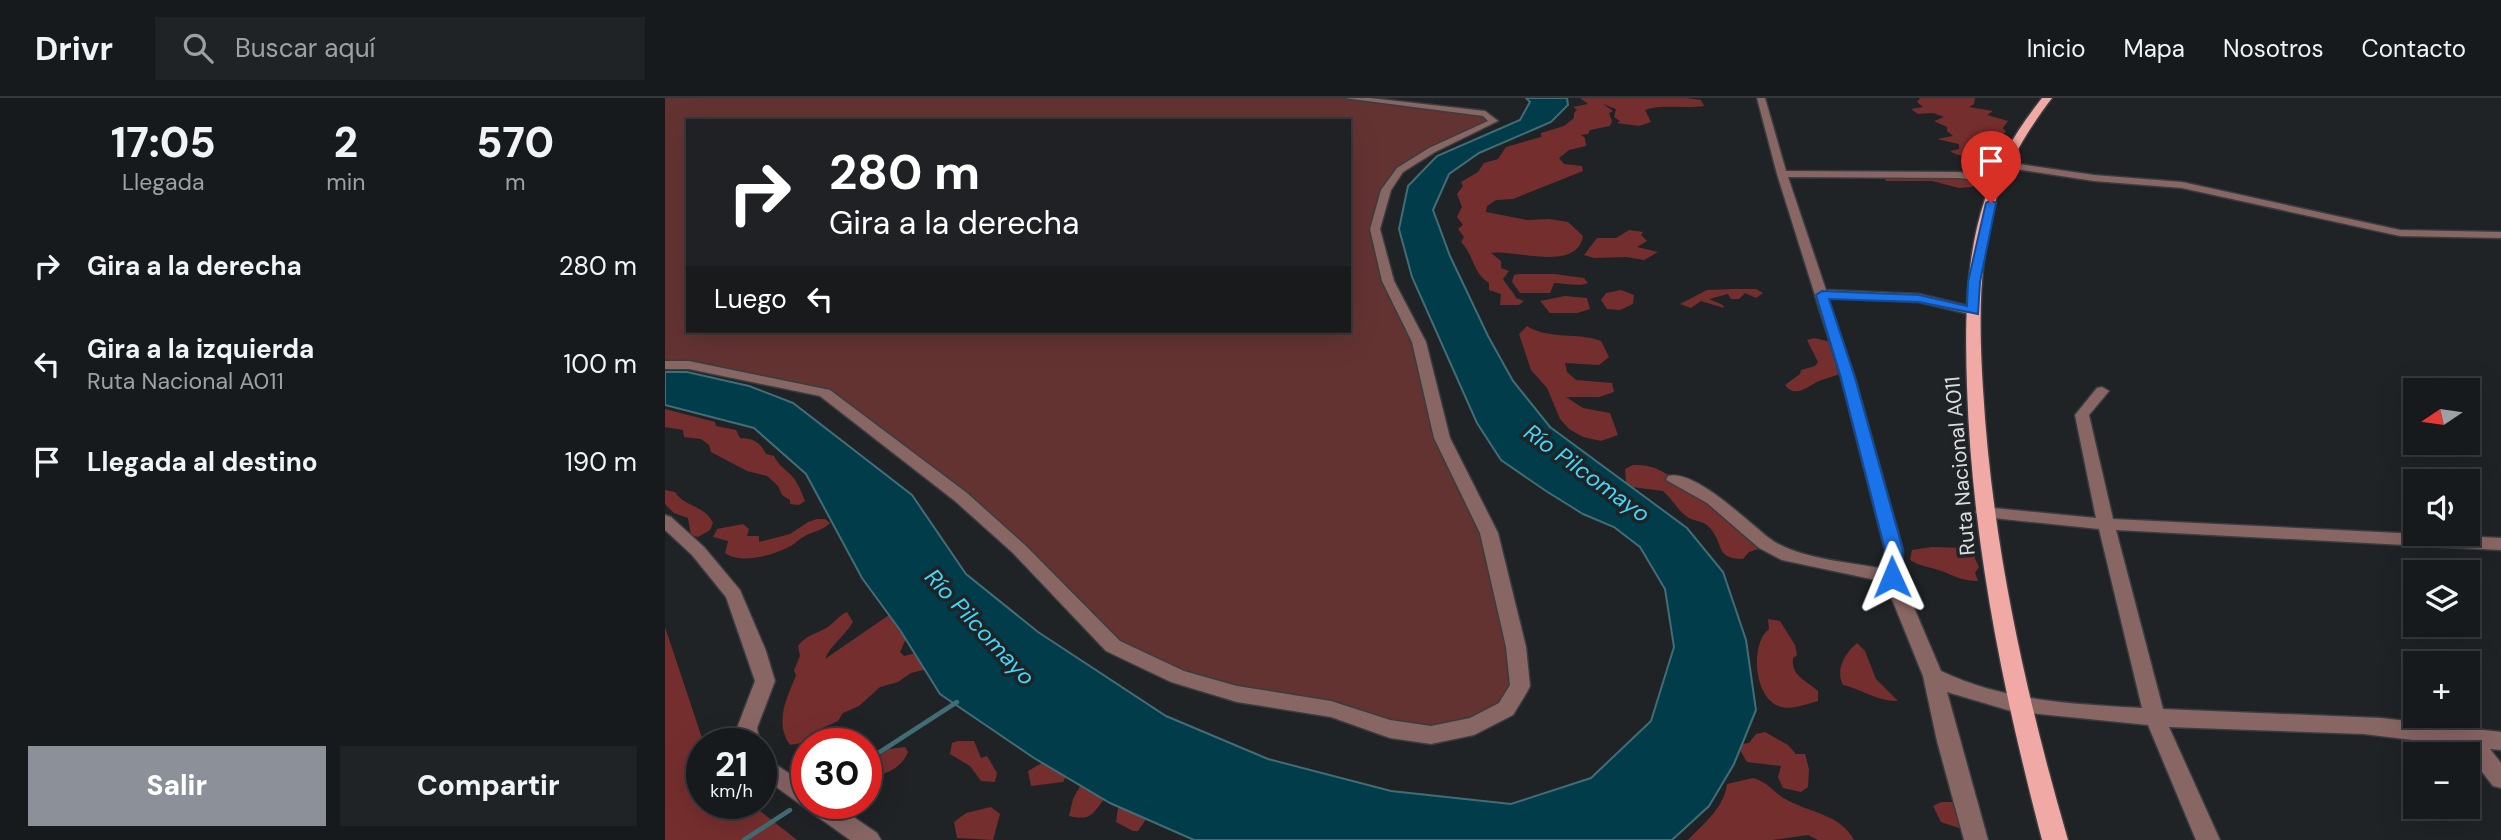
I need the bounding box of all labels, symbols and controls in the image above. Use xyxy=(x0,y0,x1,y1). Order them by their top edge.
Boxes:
search box xyxy=(155,17,645,80)
text: Drivr xyxy=(35,27,113,70)
icon: search xyxy=(179,29,217,67)
text: Buscar aquí xyxy=(235,31,375,65)
text: Inicio xyxy=(2027,33,2086,64)
text: Mapa xyxy=(2124,33,2185,64)
text: Nosotros xyxy=(2223,33,2324,64)
text: Contacto xyxy=(2362,33,2466,64)
text: 17:05 xyxy=(111,115,216,170)
text: 2 xyxy=(334,115,358,170)
text: 570 xyxy=(476,115,554,170)
pin xyxy=(1961,131,2021,203)
text: 280 m xyxy=(829,140,980,204)
icon: arrive xyxy=(1972,142,2010,180)
icon: right xyxy=(714,147,805,238)
text: Llegada xyxy=(122,167,204,197)
text: min xyxy=(326,167,366,197)
text: m xyxy=(505,167,526,197)
text: Gira a la derecha xyxy=(829,202,1079,244)
icon: right xyxy=(28,247,66,285)
text: Gira a la derecha xyxy=(87,249,302,283)
text: 280 m xyxy=(559,249,637,283)
icon: left xyxy=(801,280,839,318)
text: Luego xyxy=(714,282,787,316)
text: Gira a la izquierda xyxy=(87,332,314,366)
icon: left xyxy=(28,345,66,383)
text: 100 m xyxy=(563,347,637,381)
text: Ruta Nacional A011 xyxy=(87,366,284,396)
street label: Ruta Nacional A011 xyxy=(1938,375,1982,557)
north arrow xyxy=(2403,378,2480,455)
map controls xyxy=(2403,378,2480,819)
water label: Río Pilcomayo xyxy=(1518,417,1656,529)
icon: arrive xyxy=(28,443,66,481)
text: Llegada al destino xyxy=(87,445,318,479)
text: 190 m xyxy=(565,445,637,479)
button: sound xyxy=(2403,469,2480,546)
position arrow xyxy=(1855,540,1929,614)
button: layers xyxy=(2403,560,2480,637)
water label: Río Pilcomayo xyxy=(918,562,1042,692)
button: + xyxy=(2403,651,2480,728)
speed limit sign: 30 xyxy=(791,728,882,819)
text: 21 xyxy=(715,741,748,787)
button: − xyxy=(2403,742,2480,819)
button: Salir xyxy=(28,746,326,826)
button: Compartir xyxy=(340,746,637,826)
text: km/h xyxy=(710,779,753,803)

